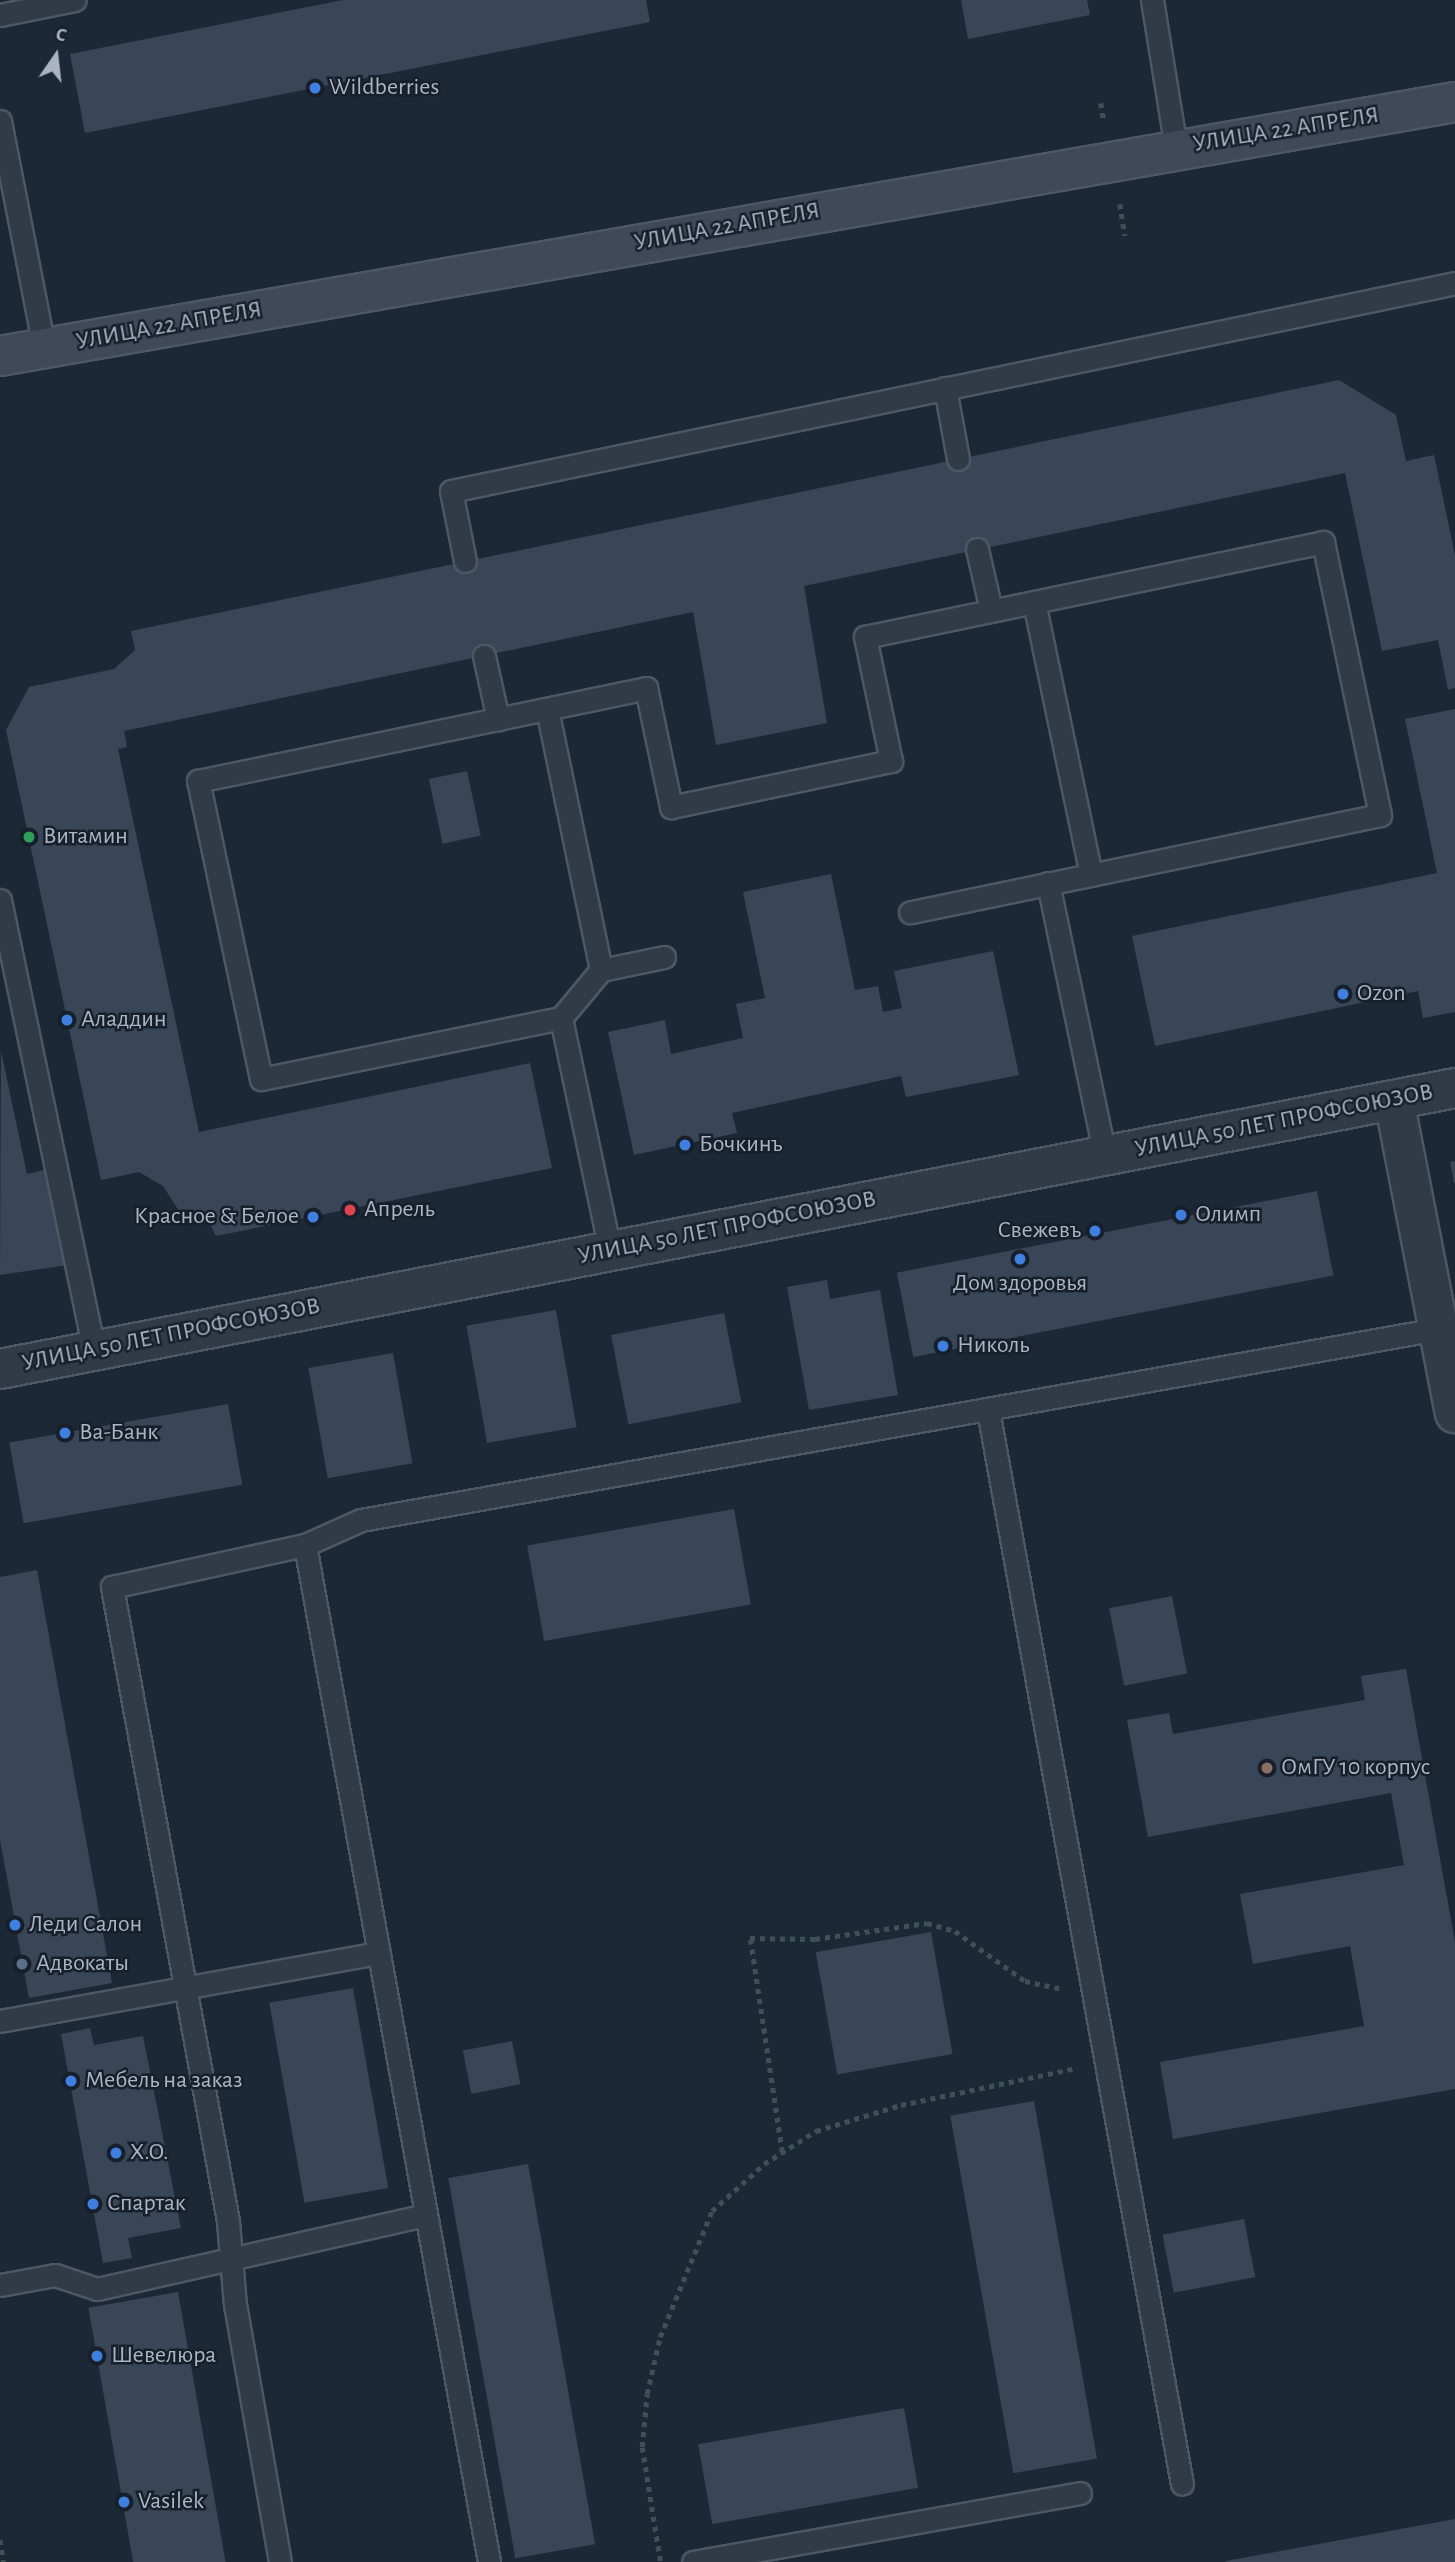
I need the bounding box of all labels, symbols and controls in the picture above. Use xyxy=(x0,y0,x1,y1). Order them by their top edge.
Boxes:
north arrow xyxy=(21,21,91,91)
text: С xyxy=(54,25,69,46)
place label: Wildberries xyxy=(329,74,439,102)
marker: Wildberries xyxy=(307,80,323,96)
street label: УЛИЦА 22 АПРЕЛЯ xyxy=(1191,101,1381,159)
street label: УЛИЦА 22 АПРЕЛЯ xyxy=(632,197,822,257)
street label: УЛИЦА 22 АПРЕЛЯ xyxy=(74,296,264,356)
place label: Витамин xyxy=(43,823,128,851)
marker: Витамин xyxy=(21,829,37,845)
place label: Ozon xyxy=(1357,980,1406,1008)
marker: Ozon xyxy=(1335,986,1351,1002)
place label: Аладдин xyxy=(81,1006,167,1034)
marker: Аладдин xyxy=(59,1012,75,1028)
street label: УЛИЦА 50 ЛЕТ ПРОФСОЮЗОВ xyxy=(1133,1078,1435,1164)
place label: Бочкинъ xyxy=(699,1131,782,1159)
marker: Бочкинъ xyxy=(677,1137,693,1153)
street label: УЛИЦА 50 ЛЕТ ПРОФСОЮЗОВ xyxy=(576,1185,878,1271)
place label: Апрель xyxy=(364,1196,435,1224)
place label: Олимп xyxy=(1195,1201,1261,1229)
marker: Апрель xyxy=(342,1202,358,1218)
place label: Красное & Белое xyxy=(134,1203,299,1231)
marker: Олимп xyxy=(1173,1207,1189,1223)
marker: Красное & Белое xyxy=(305,1209,321,1225)
place label: Свежевъ xyxy=(998,1217,1081,1245)
marker: Свежевъ xyxy=(1087,1223,1103,1239)
marker: Дом здоровья xyxy=(1012,1251,1028,1267)
place label: Дом здоровья xyxy=(953,1270,1087,1298)
street label: УЛИЦА 50 ЛЕТ ПРОФСОЮЗОВ xyxy=(20,1292,322,1378)
place label: Николь xyxy=(957,1332,1029,1360)
marker: Николь xyxy=(935,1338,951,1354)
place label: Ва-Банк xyxy=(79,1419,158,1447)
marker: Ва-Банк xyxy=(57,1425,73,1441)
place label: ОмГУ 10 корпус xyxy=(1281,1754,1430,1782)
marker: ОмГУ 10 корпус xyxy=(1259,1760,1275,1776)
place label: Леди Салон xyxy=(29,1911,142,1939)
marker: Леди Салон xyxy=(7,1917,23,1933)
place label: Адвокаты xyxy=(36,1950,129,1978)
marker: Адвокаты xyxy=(14,1956,30,1972)
place label: Мебель на заказ xyxy=(85,2067,242,2095)
marker: Мебель на заказ xyxy=(63,2073,79,2089)
place label: X.O. xyxy=(130,2139,168,2167)
marker: X.O. xyxy=(108,2145,124,2161)
place label: Спартак xyxy=(107,2190,186,2218)
marker: Спартак xyxy=(85,2196,101,2212)
place label: Шевелюра xyxy=(111,2342,216,2370)
marker: Шевелюра xyxy=(89,2348,105,2364)
place label: Vasilek xyxy=(138,2488,204,2516)
marker: Vasilek xyxy=(116,2494,132,2510)

